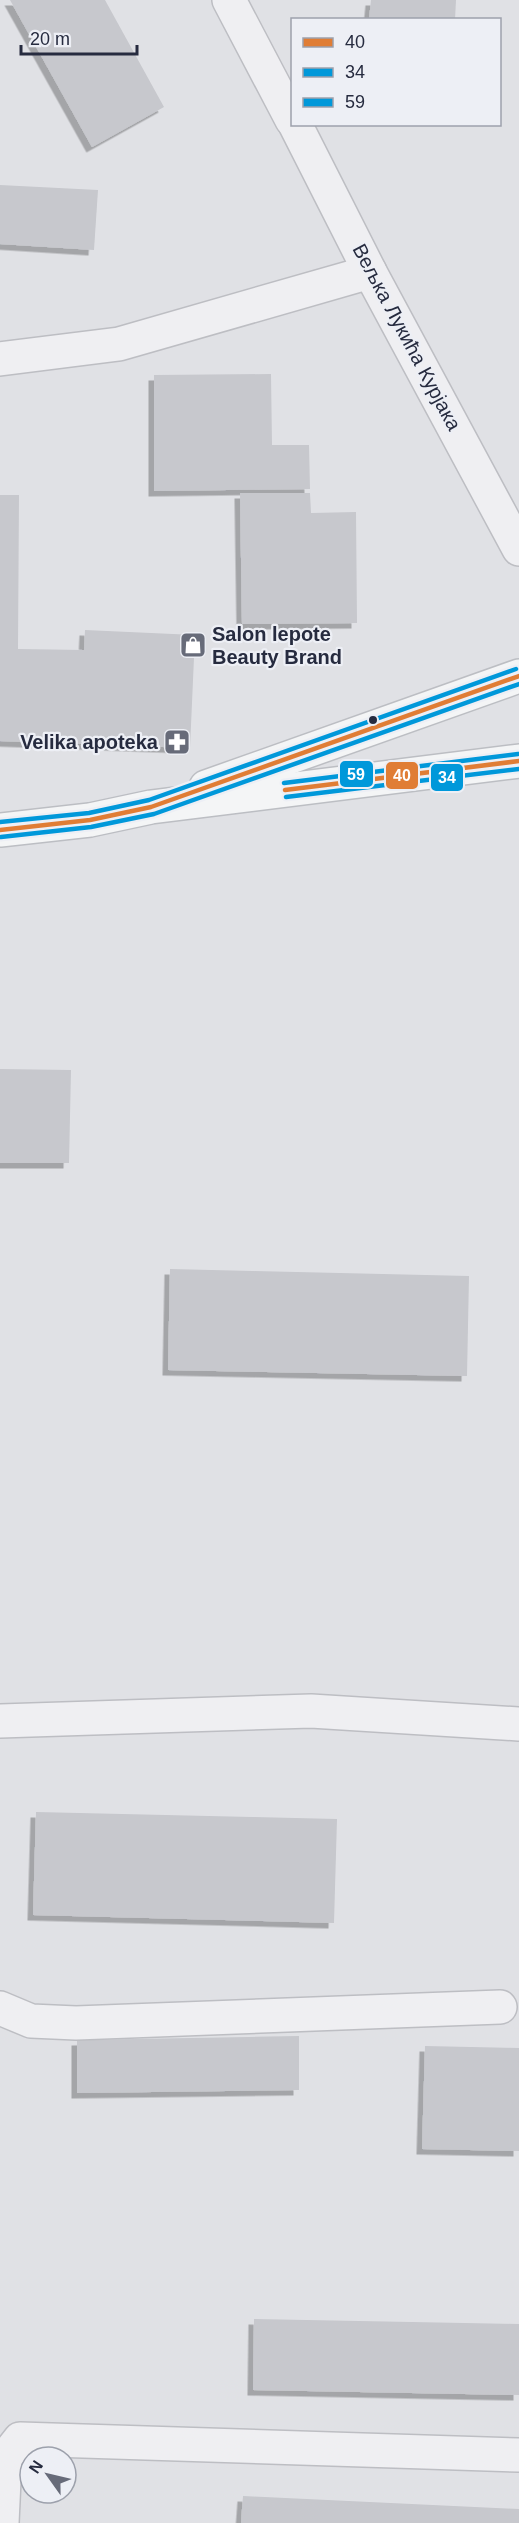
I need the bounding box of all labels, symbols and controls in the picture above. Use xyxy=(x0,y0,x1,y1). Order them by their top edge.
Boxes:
scale bar xyxy=(21,18,136,56)
legend xyxy=(291,18,501,126)
text: 20 m xyxy=(30,29,70,49)
text: 40 xyxy=(345,32,365,52)
text: 34 xyxy=(345,62,365,82)
text: 59 xyxy=(345,92,365,112)
street label: Вељка Лукића Курјака xyxy=(348,240,466,435)
place label: Salon lepote Beauty Brand xyxy=(212,623,342,668)
shop icon: Salon lepote Beauty Brand xyxy=(178,630,208,660)
unlabelled marker xyxy=(367,714,379,726)
pharmacy icon: Velika apoteka xyxy=(162,727,192,757)
place label: Velika apoteka xyxy=(20,731,159,753)
line badge: 59 xyxy=(339,760,374,788)
line badge: 40 xyxy=(385,761,419,790)
line badge: 34 xyxy=(430,763,464,792)
text: 59 xyxy=(347,766,365,783)
text: 40 xyxy=(393,767,411,784)
text: 34 xyxy=(438,769,456,786)
north arrow xyxy=(18,2445,78,2505)
text: N xyxy=(26,2457,46,2476)

